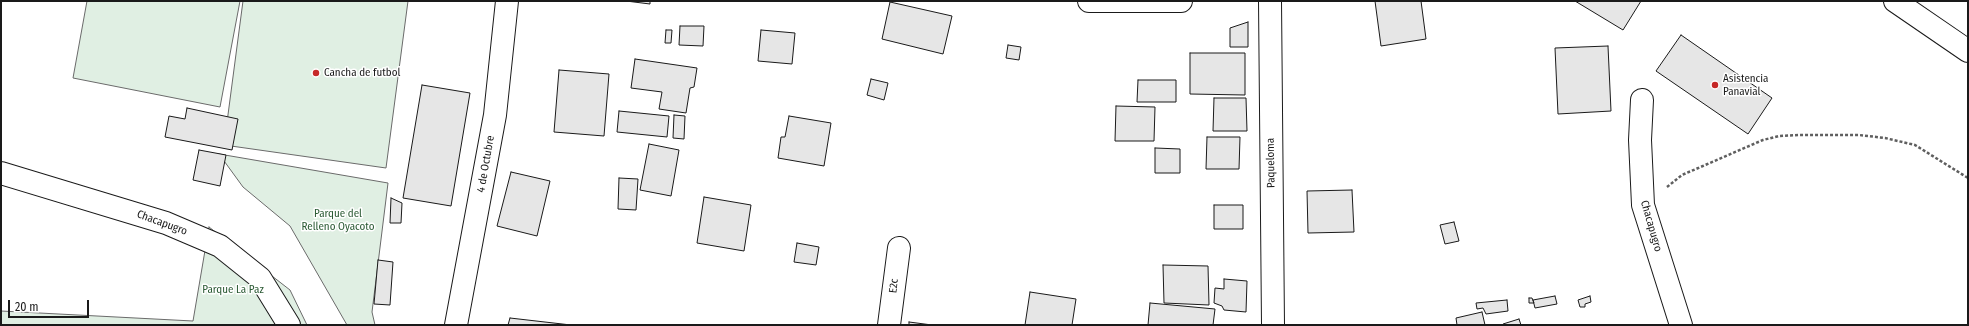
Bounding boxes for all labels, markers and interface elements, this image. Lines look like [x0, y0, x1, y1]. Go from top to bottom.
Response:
place label: Cancha de futbol [324, 66, 400, 80]
marker: Cancha de futbol [311, 68, 321, 78]
place label: Asistencia Panavial [1723, 72, 1768, 98]
marker: Asistencia Panavial [1710, 80, 1720, 90]
street label: 4 de Octubre [474, 134, 498, 194]
street label: Paqueloma [1264, 138, 1278, 188]
street label: Chacapugro [1637, 199, 1665, 253]
park label: Parque del Relleno Oyacoto [301, 207, 375, 233]
street label: Chacapugro [135, 208, 189, 238]
street label: E2c [887, 278, 901, 294]
park label: Parque La Paz [202, 283, 264, 297]
scale bar [10, 292, 91, 318]
text: 20 m [15, 300, 39, 314]

